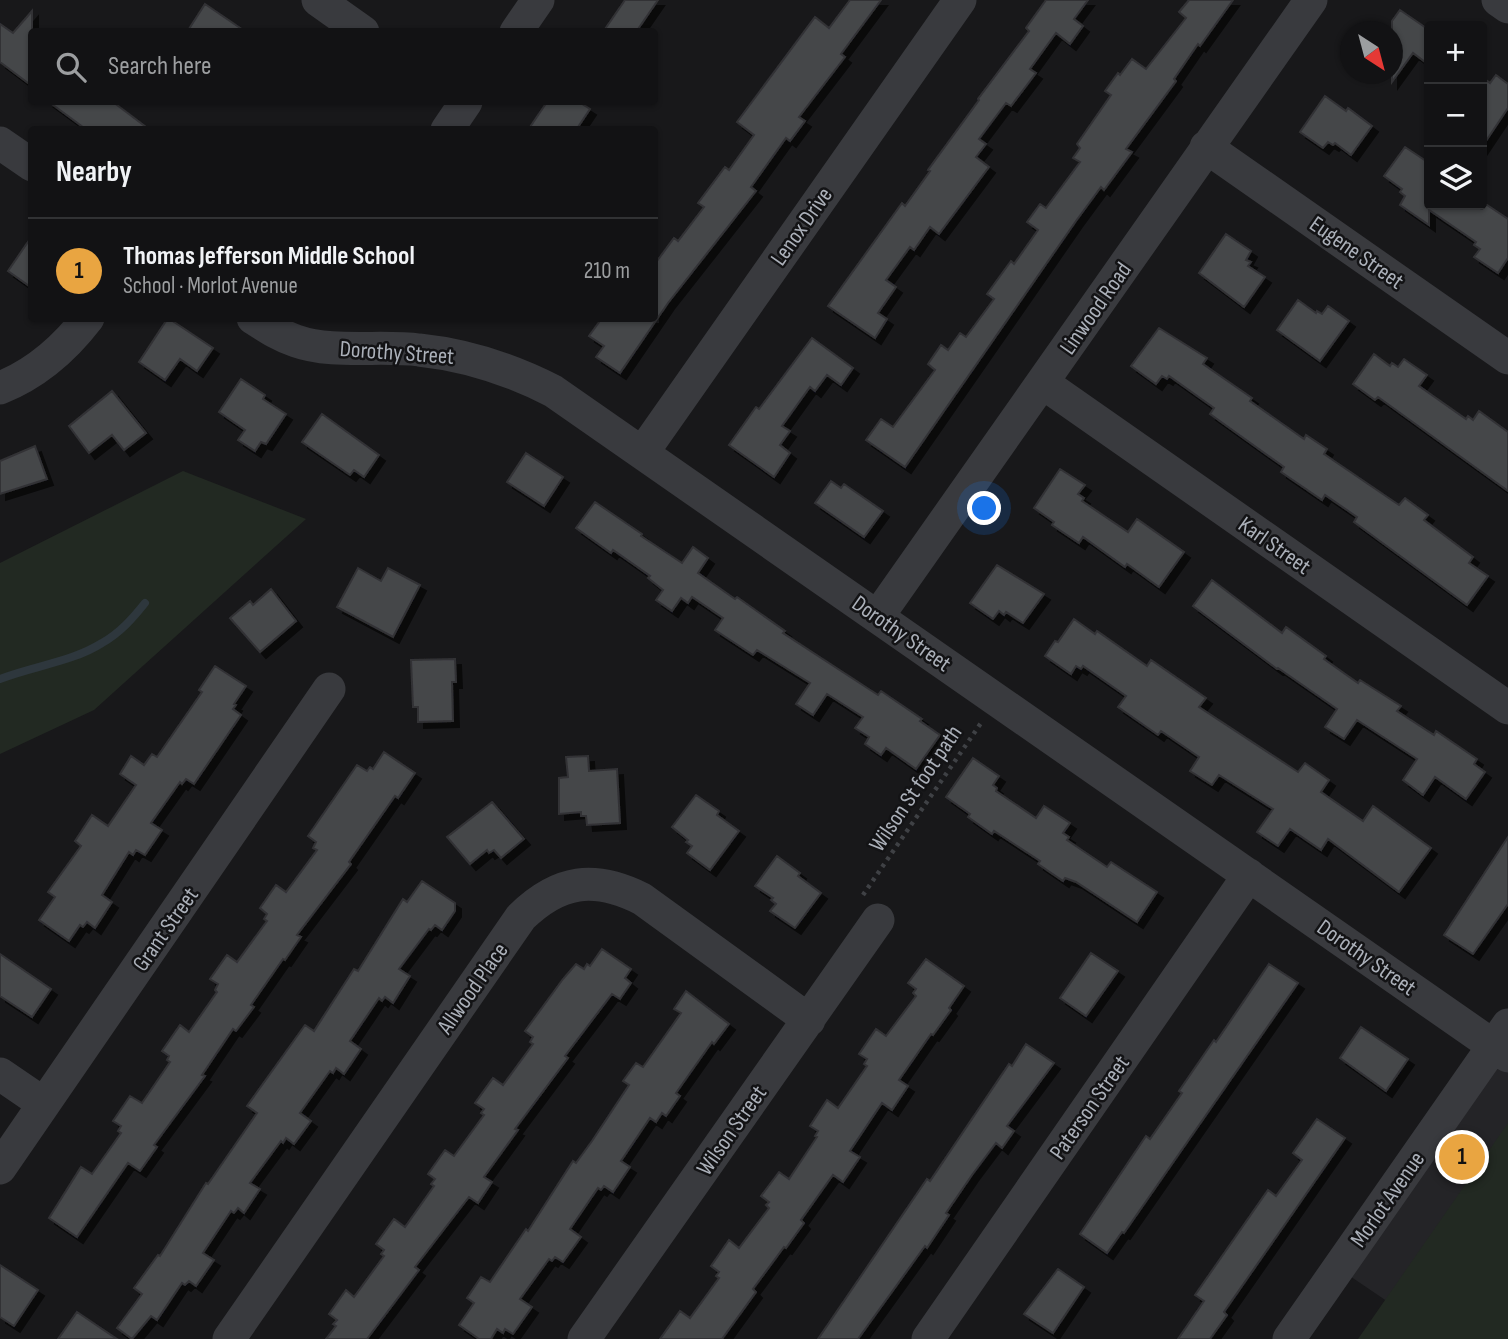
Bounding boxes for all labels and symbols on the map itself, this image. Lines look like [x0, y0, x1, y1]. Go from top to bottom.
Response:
north arrow [1340, 21, 1403, 84]
street label: Lenox Drive [765, 182, 839, 271]
street label: Eugene Street [1304, 210, 1409, 295]
street label: Linwood Road [1054, 257, 1138, 360]
street label: Dorothy Street [339, 335, 455, 371]
your location [967, 491, 1001, 525]
street label: Karl Street [1233, 511, 1316, 581]
street label: Dorothy Street [846, 590, 956, 678]
street label: Wilson St foot path [863, 720, 968, 857]
street label: Grant Street [127, 882, 205, 977]
street label: Dorothy Street [1311, 914, 1421, 1002]
street label: Allwood Place [431, 938, 514, 1040]
street label: Paterson Street [1044, 1050, 1136, 1165]
street label: Wilson Street [691, 1080, 773, 1181]
pin: 1 [1439, 1131, 1485, 1183]
street label: Morlot Avenue [1345, 1146, 1431, 1253]

